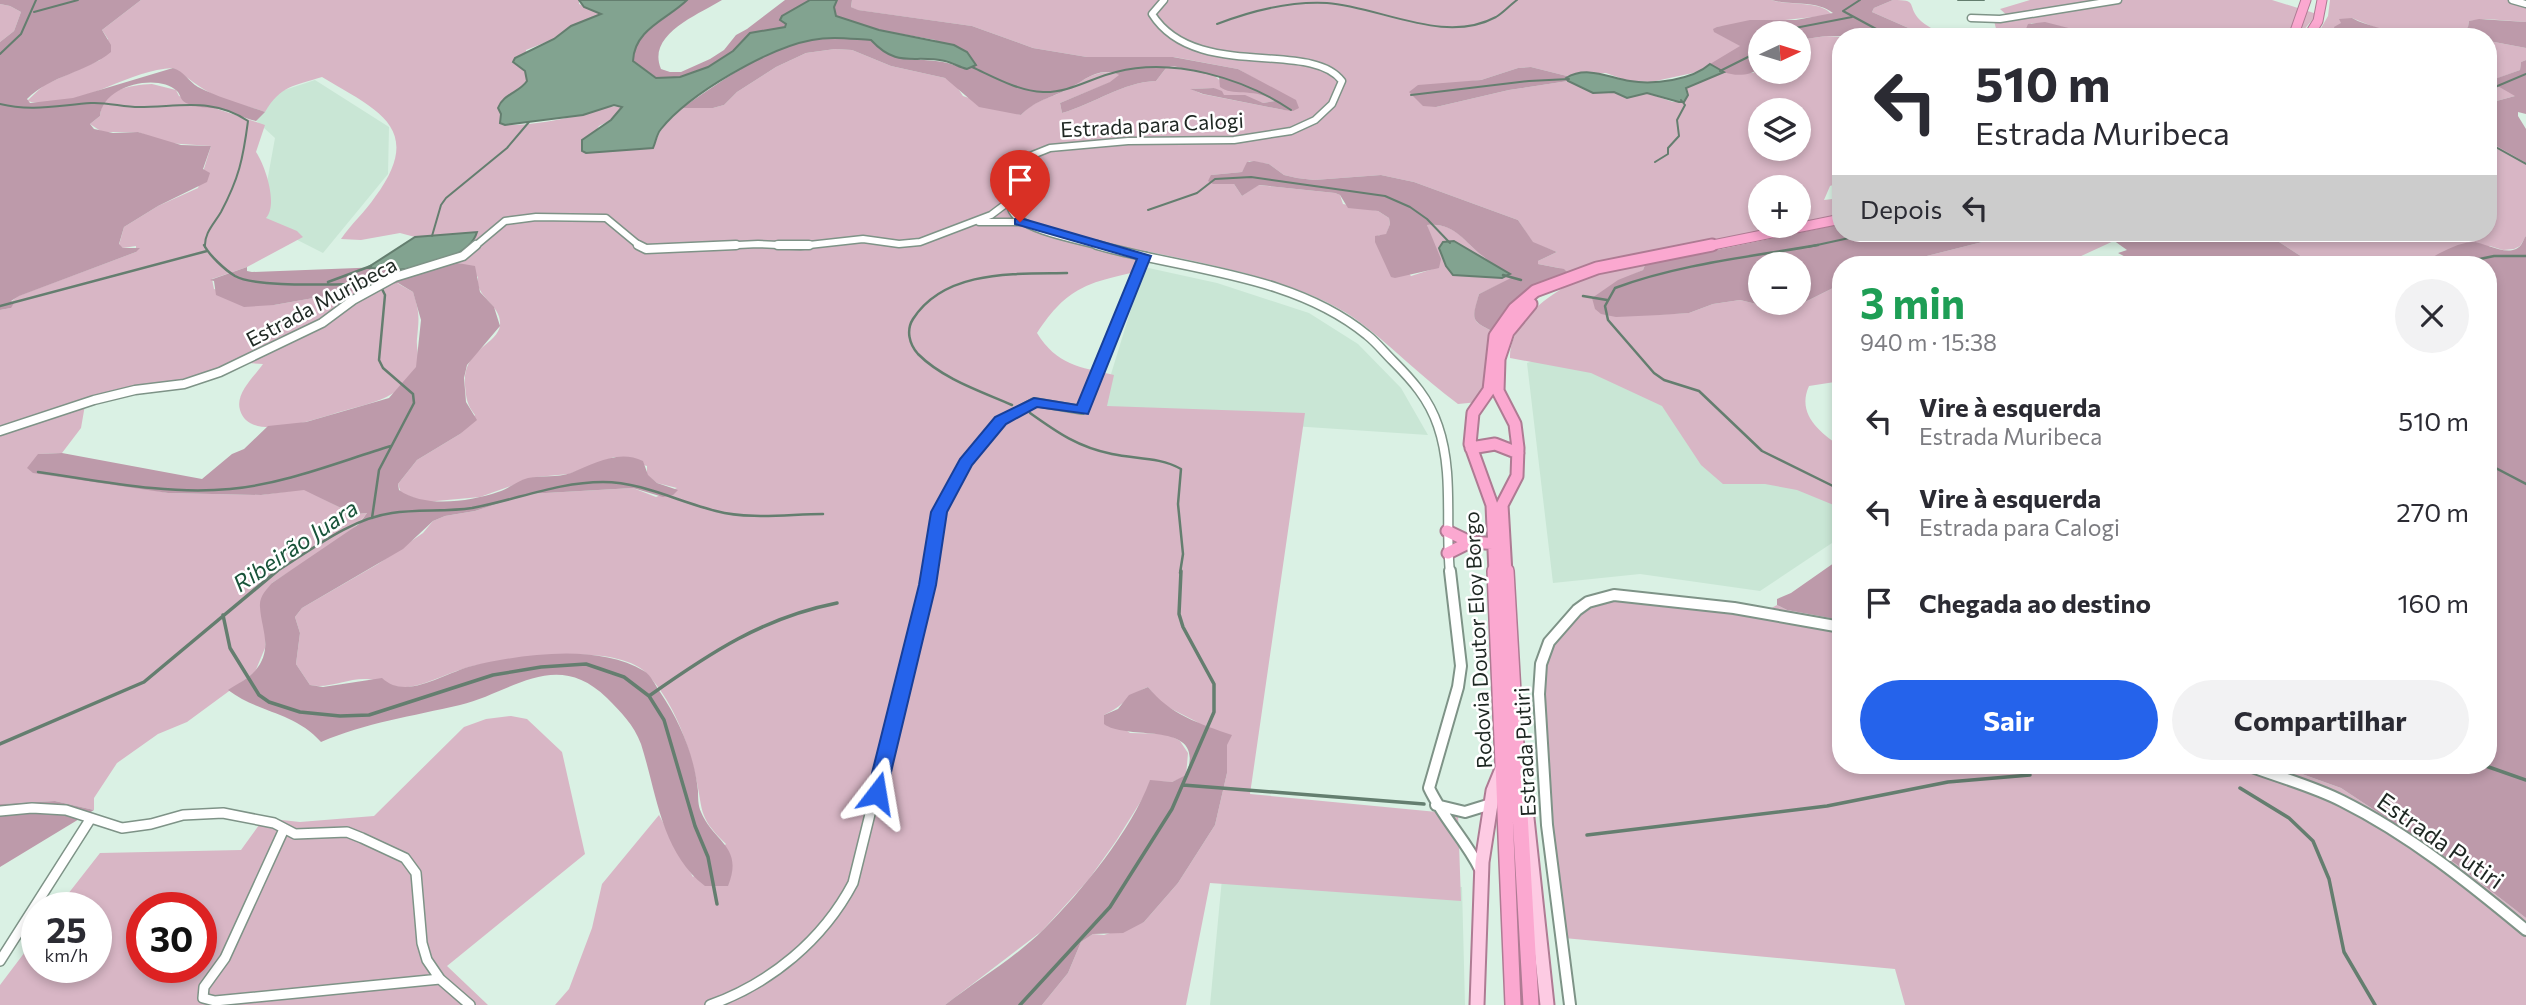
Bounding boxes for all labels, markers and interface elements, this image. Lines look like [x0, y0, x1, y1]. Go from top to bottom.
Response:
north arrow [1748, 21, 1811, 84]
map controls [1748, 21, 1811, 315]
text: 510 m [1975, 52, 2110, 112]
icon: left [1860, 56, 1951, 147]
button: layers [1748, 98, 1811, 161]
street label: Estrada para Calogi [1060, 107, 1244, 141]
text: Estrada Muribeca [1975, 112, 2230, 152]
pin [990, 150, 1050, 222]
icon: arrive [1001, 161, 1039, 199]
button: + [1748, 175, 1811, 238]
icon: left [1956, 189, 1994, 227]
text: Depois [1860, 193, 1942, 224]
street label: Estrada Muribeca [241, 251, 401, 351]
button: − [1748, 252, 1811, 315]
text: 3 min [1860, 276, 1965, 328]
button: close [2395, 279, 2469, 353]
text: 940 m · 15:38 [1860, 328, 1997, 356]
text: Vire à esquerda [1919, 391, 2101, 422]
icon: left [1860, 402, 1898, 440]
text: 510 m [2398, 405, 2469, 436]
text: Estrada Muribeca [1919, 422, 2102, 450]
text: Vire à esquerda [1919, 482, 2101, 513]
water label: Ribeirão Juara [227, 493, 363, 597]
icon: left [1860, 493, 1898, 531]
text: 270 m [2396, 496, 2469, 527]
street label: Rodovia Doutor Eloy Borgo [1458, 511, 1496, 769]
text: Estrada para Calogi [1919, 513, 2120, 541]
icon: arrive [1860, 584, 1898, 622]
text: Chegada ao destino [1919, 587, 2151, 618]
text: 160 m [2397, 587, 2469, 618]
button: Sair [1860, 680, 2158, 760]
button: Compartilhar [2172, 680, 2469, 760]
street label: Estrada Putiri [1508, 687, 1540, 817]
position arrow [840, 756, 914, 830]
street label: Estrada Putiri [2372, 786, 2510, 894]
speed limit sign: 30 [126, 892, 217, 983]
text: 25 [46, 907, 87, 950]
text: km/h [45, 944, 88, 966]

